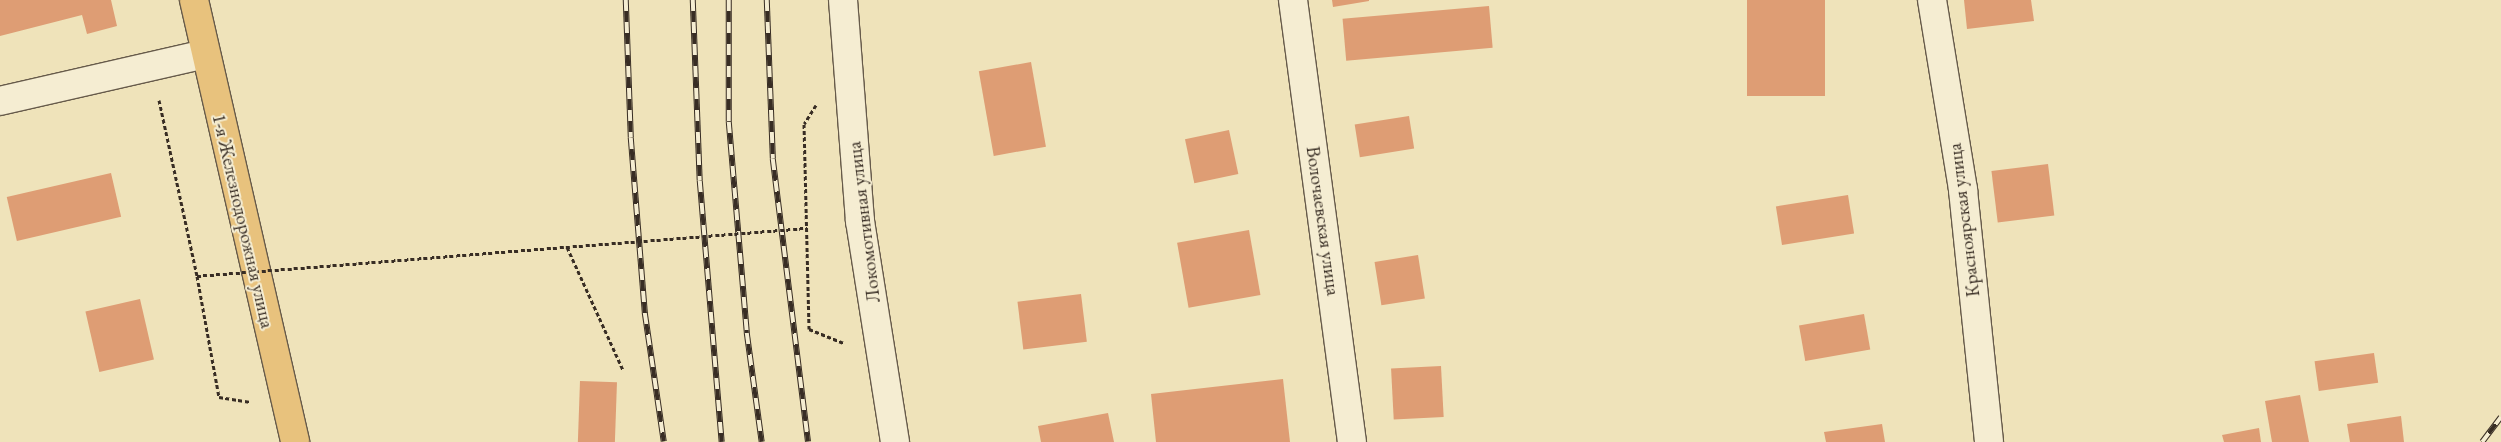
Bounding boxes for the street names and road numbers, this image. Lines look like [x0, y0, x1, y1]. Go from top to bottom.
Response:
street label: 1-я Железнодорожная улица [207, 112, 279, 330]
street label: Локомотивная улица [843, 140, 885, 304]
street label: Красноярская улица [1943, 142, 1985, 298]
street label: Волочаевская улица [1301, 145, 1345, 297]

